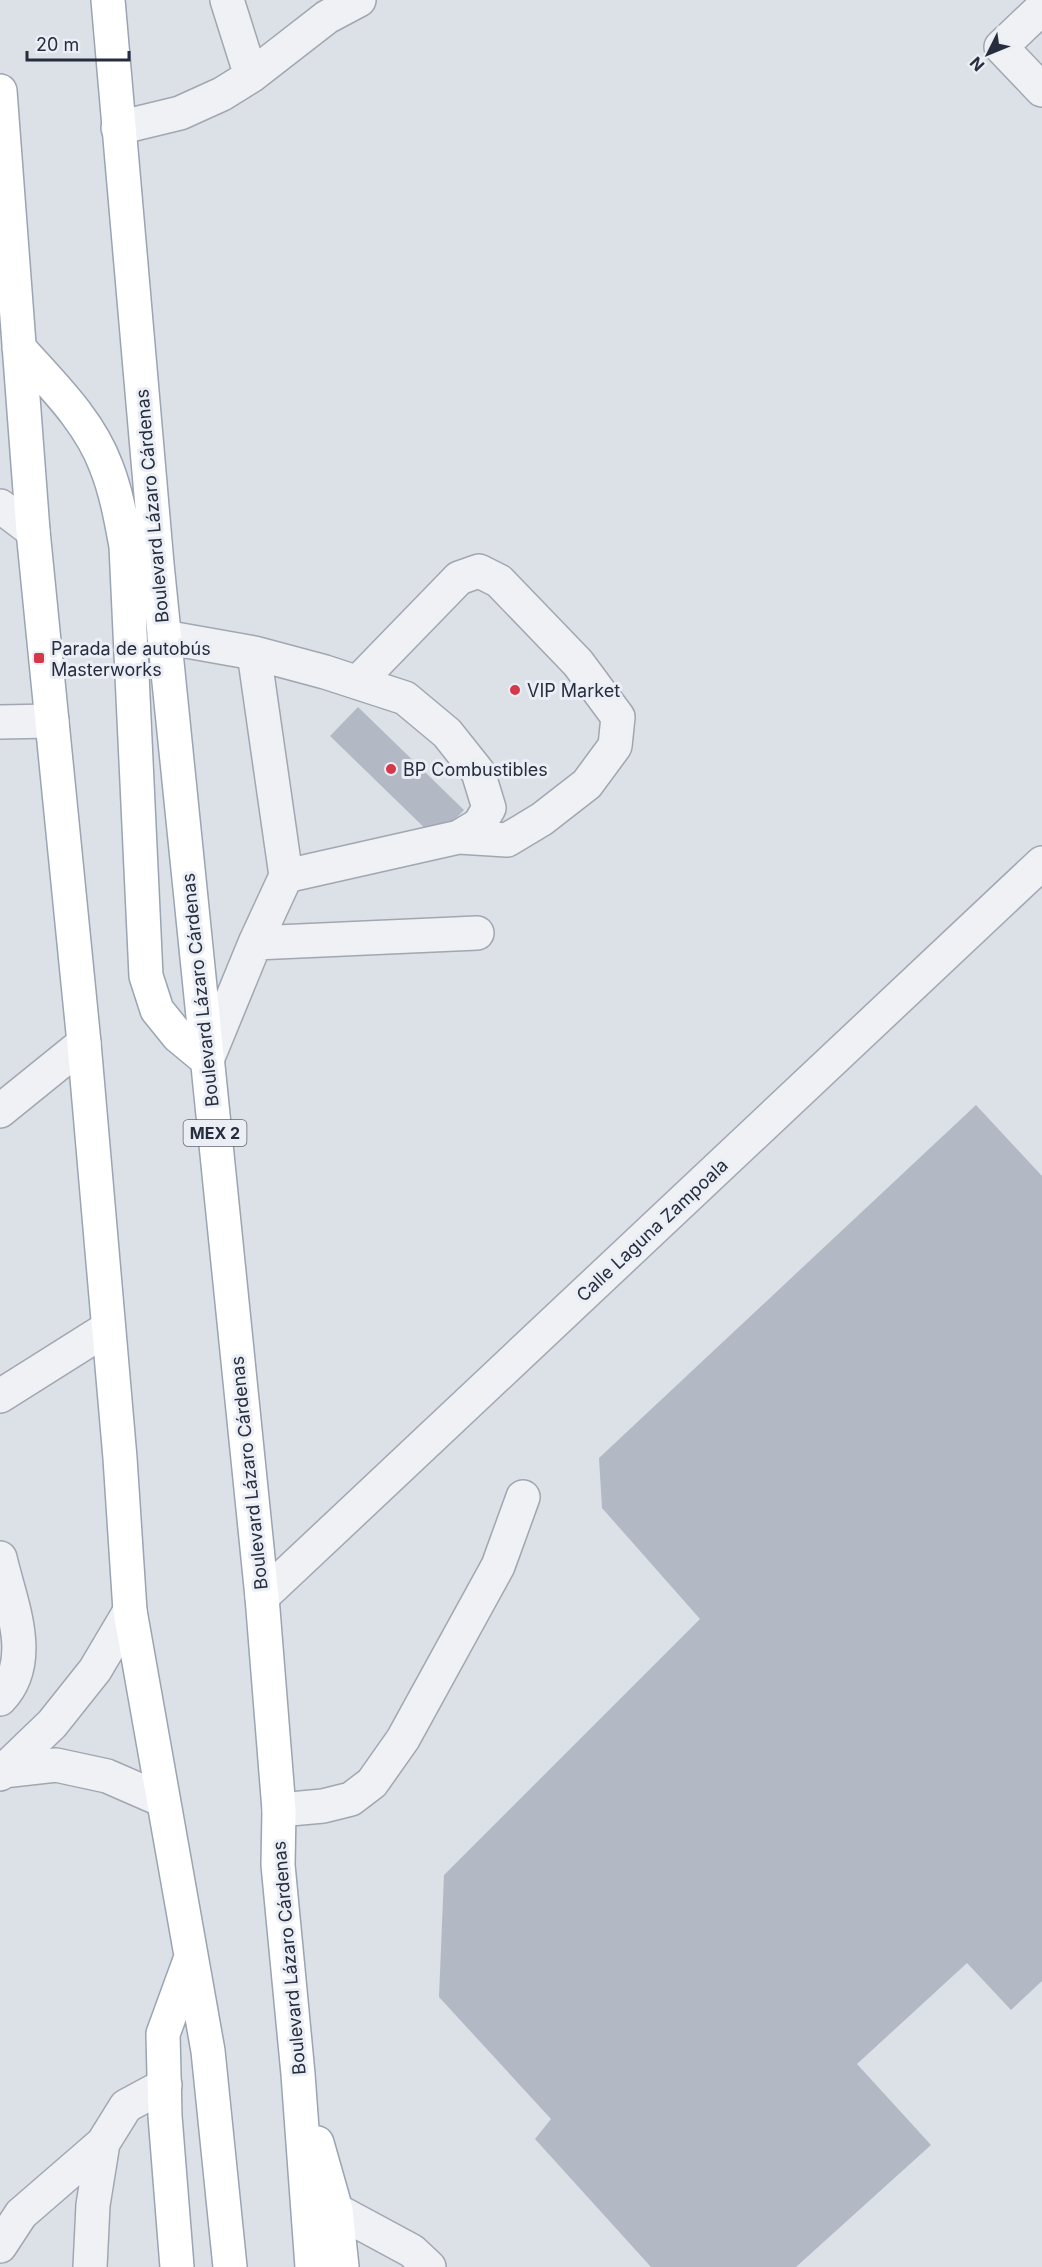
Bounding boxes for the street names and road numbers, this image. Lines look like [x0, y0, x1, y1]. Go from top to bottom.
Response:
street label: Boulevard Lázaro Cárdenas [131, 388, 173, 624]
street label: Boulevard Lázaro Cárdenas [177, 872, 223, 1108]
road number: MEX 2 [184, 1120, 246, 1146]
street label: Calle Laguna Zampoala [572, 1154, 732, 1306]
street label: Boulevard Lázaro Cárdenas [226, 1355, 272, 1591]
street label: Boulevard Lázaro Cárdenas [268, 1840, 310, 2076]

